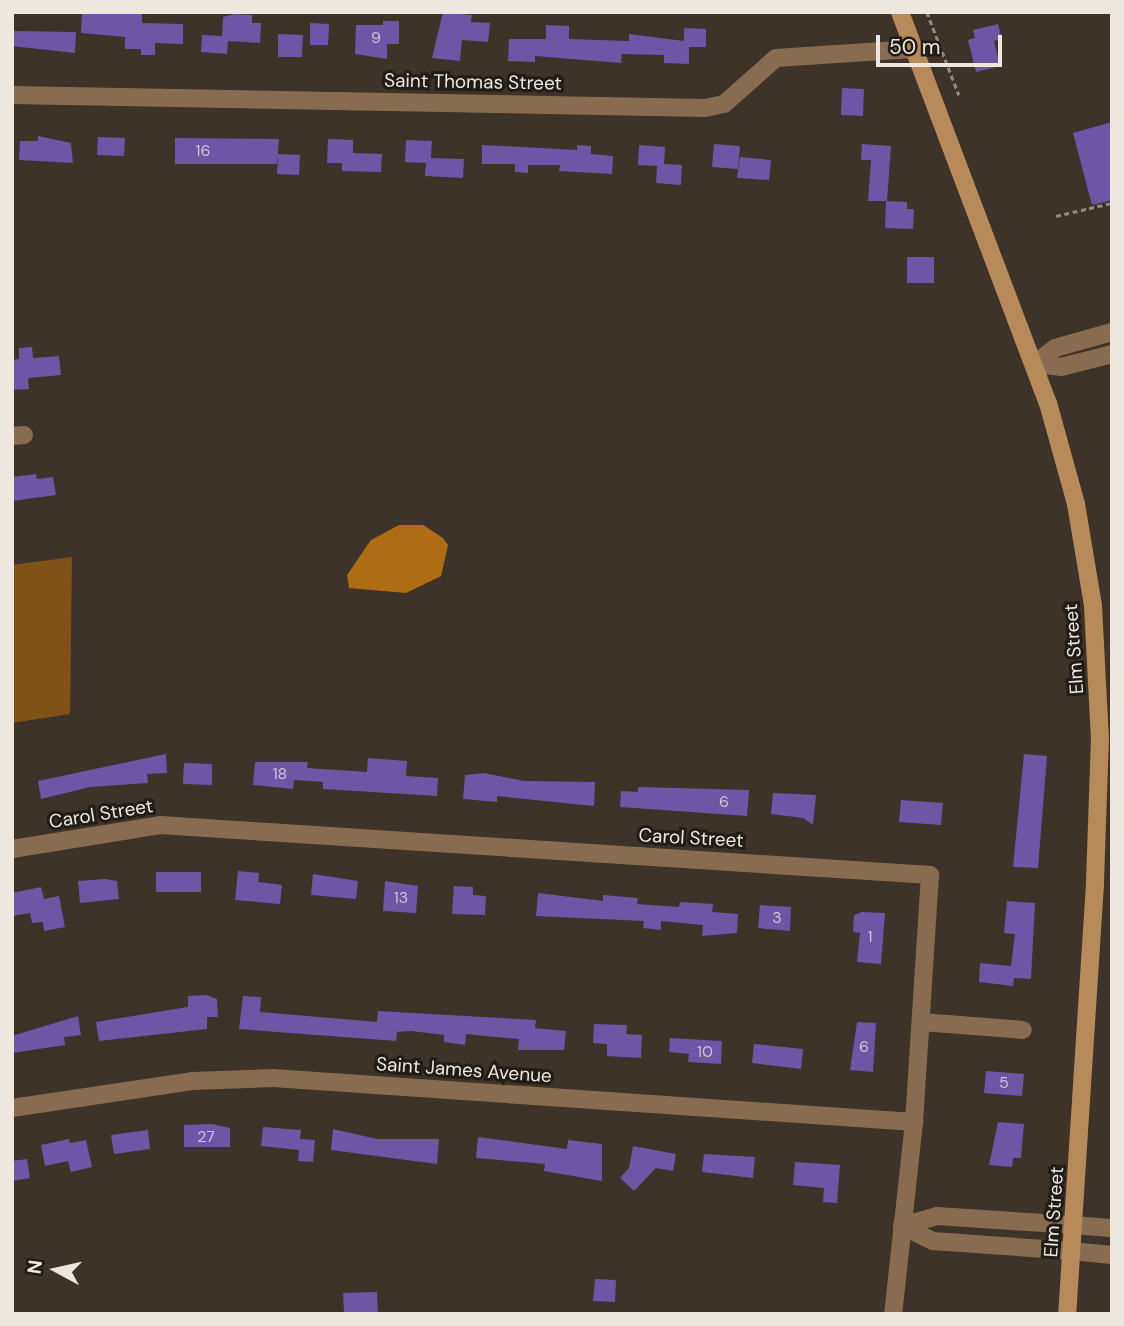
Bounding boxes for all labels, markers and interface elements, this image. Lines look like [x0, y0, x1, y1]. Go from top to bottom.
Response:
scale bar [879, 21, 1005, 65]
house number: 9 [371, 28, 381, 48]
text: 50 m [889, 33, 940, 61]
street label: Saint Thomas Street [384, 69, 562, 95]
house number: 16 [195, 141, 211, 161]
street label: Elm Street [1059, 603, 1089, 695]
house number: 18 [273, 764, 287, 784]
house number: 6 [719, 792, 729, 812]
street label: Carol Street [47, 795, 155, 833]
street label: Carol Street [638, 824, 744, 852]
house number: 13 [394, 888, 408, 908]
house number: 3 [772, 908, 782, 928]
house number: 1 [868, 927, 872, 947]
house number: 6 [859, 1037, 869, 1057]
house number: 10 [697, 1042, 713, 1062]
street label: Saint James Avenue [375, 1052, 553, 1088]
house number: 5 [999, 1073, 1009, 1093]
house number: 27 [197, 1127, 215, 1147]
street label: Elm Street [1039, 1166, 1069, 1258]
north arrow [21, 1235, 91, 1305]
text: N [21, 1258, 48, 1276]

